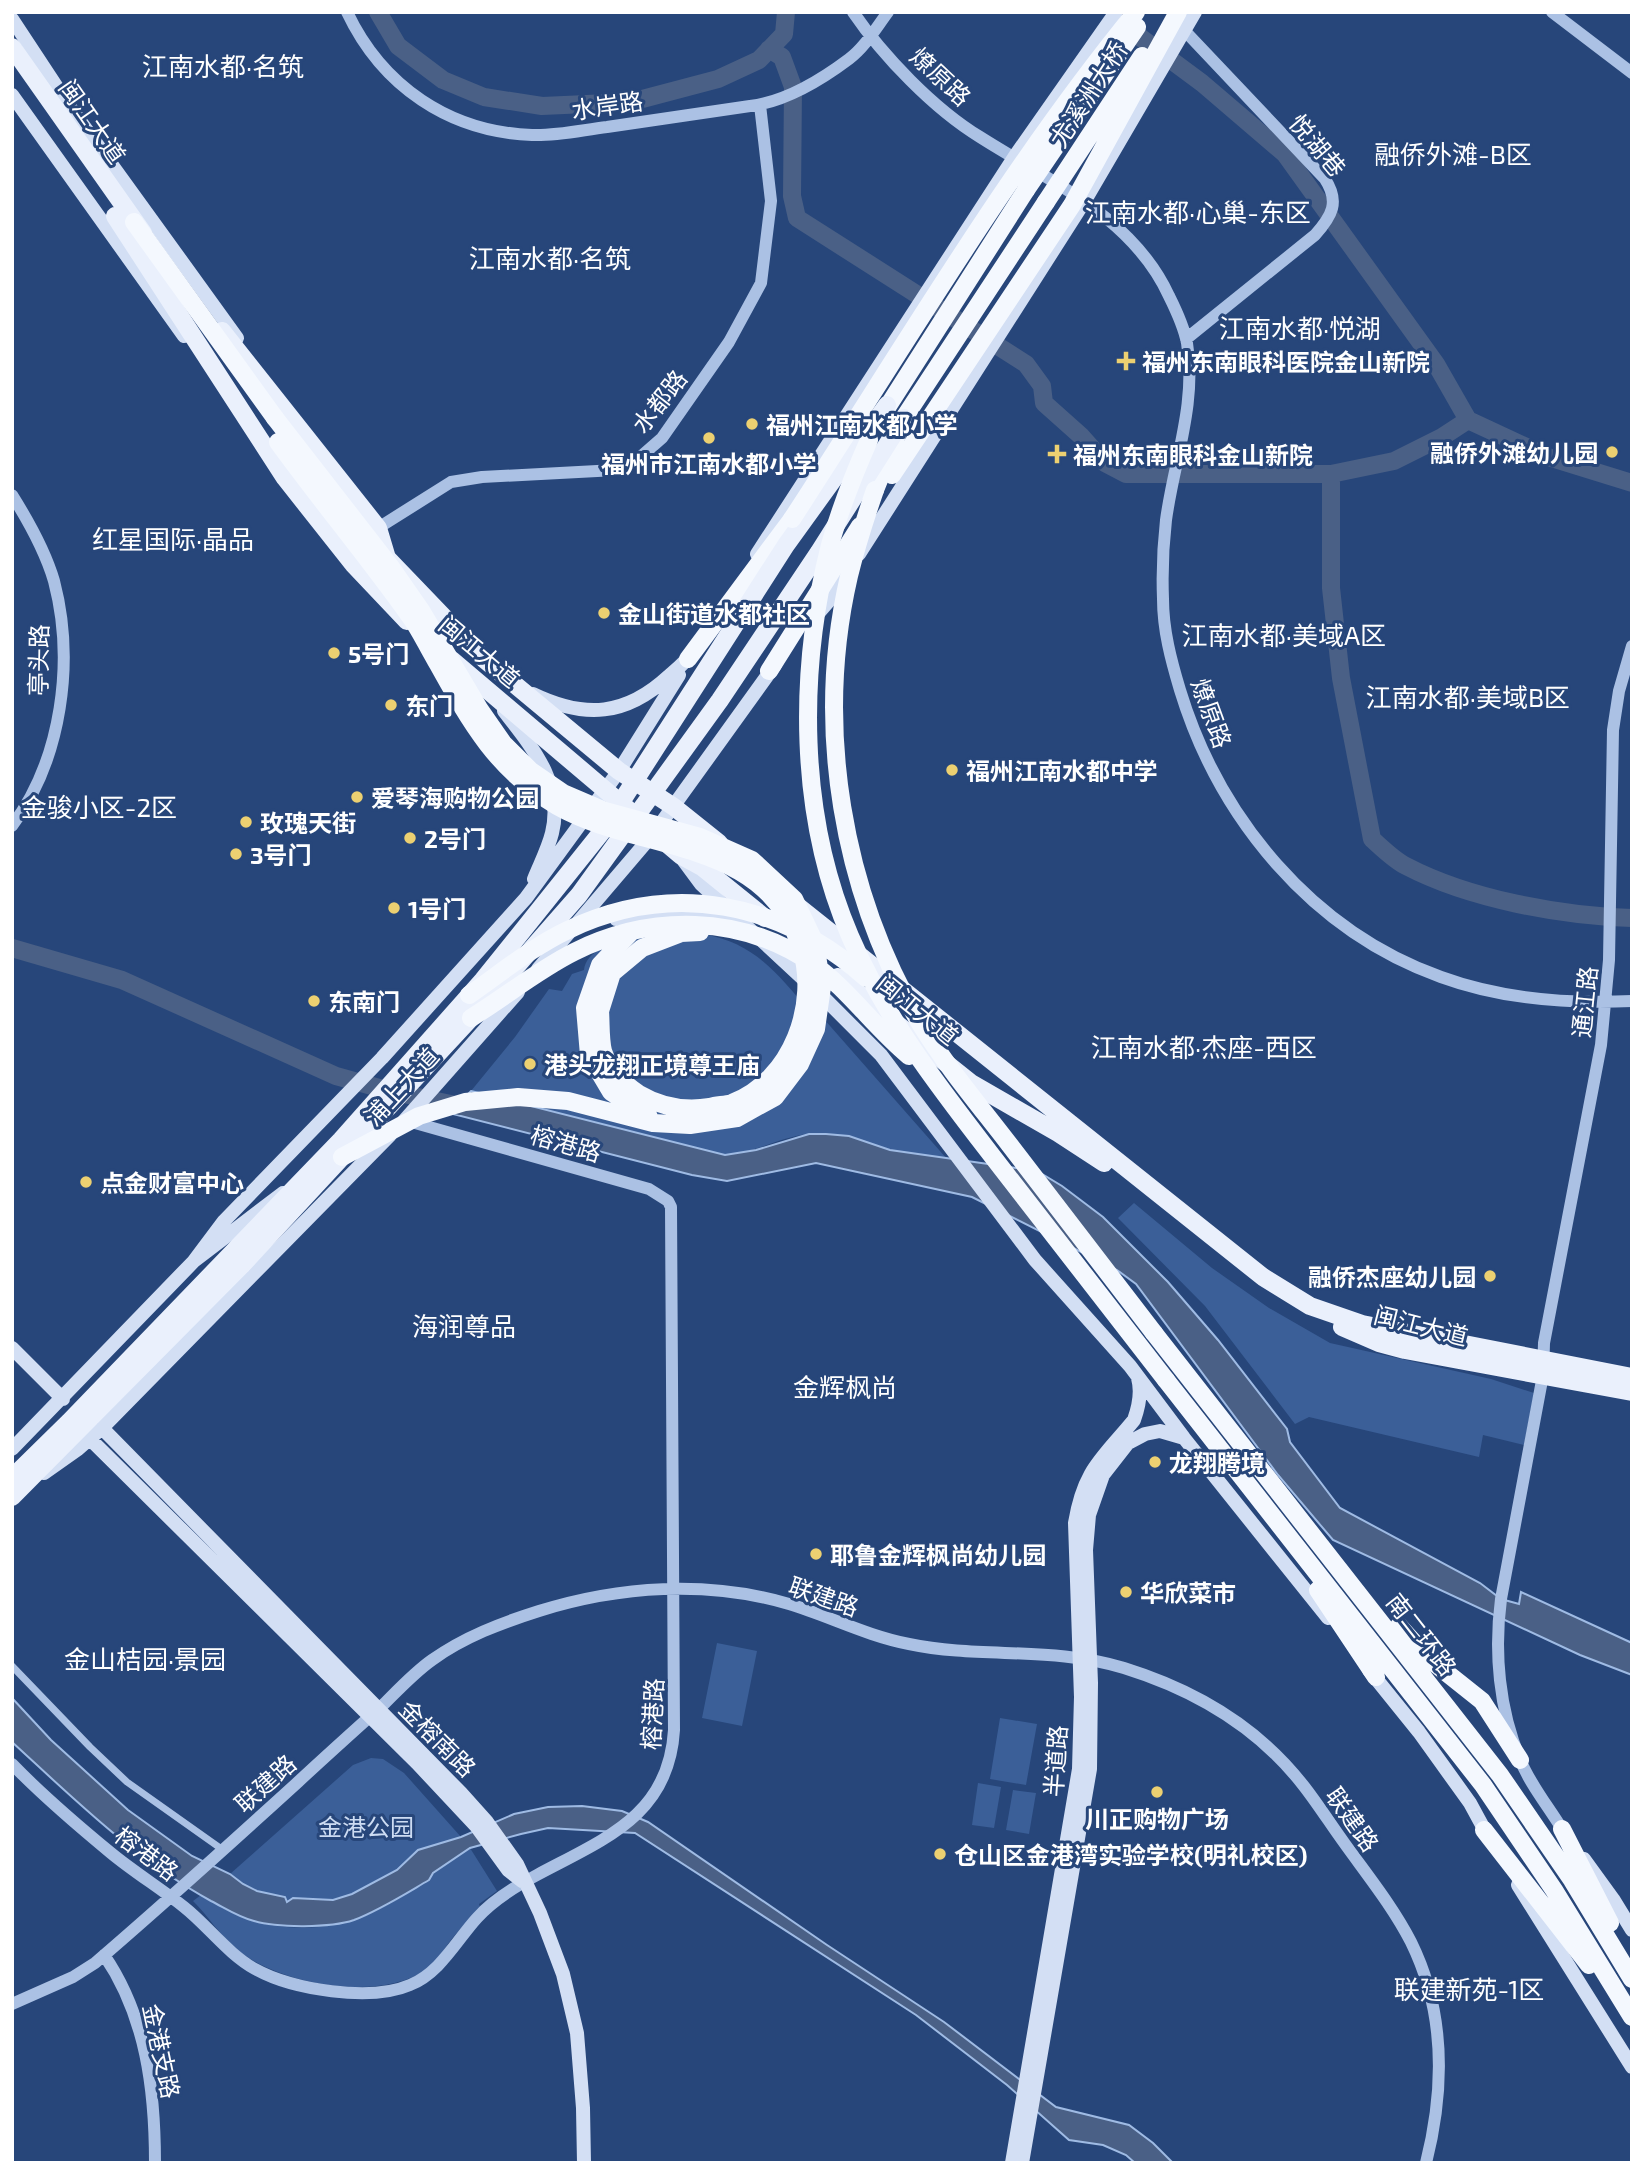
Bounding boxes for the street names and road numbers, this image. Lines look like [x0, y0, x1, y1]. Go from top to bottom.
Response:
street label: 尤溪洲大桥 [1043, 36, 1133, 152]
street label: 燎原路 [905, 41, 977, 111]
street label: 闽江大道 [54, 73, 132, 169]
street label: 水岸路 [569, 86, 645, 124]
street label: 悦湖巷 [1284, 108, 1352, 182]
street label: 水都路 [625, 364, 693, 438]
street label: 闽江大道 [434, 609, 526, 693]
street label: 亭头路 [23, 624, 53, 696]
street label: 燎原路 [1186, 674, 1238, 752]
street label: 通江路 [1566, 965, 1602, 1039]
street label: 闽江大道 [872, 968, 964, 1050]
street label: 浦上大道 [358, 1041, 444, 1131]
street label: 榕港路 [527, 1119, 605, 1167]
street label: 闽江大道 [1371, 1299, 1471, 1351]
street label: 联建路 [785, 1571, 863, 1621]
street label: 南二环路 [1381, 1587, 1463, 1681]
street label: 榕港路 [636, 1677, 668, 1751]
street label: 金榕南路 [394, 1694, 482, 1782]
street label: 半道路 [1038, 1724, 1072, 1798]
street label: 联建路 [229, 1748, 301, 1818]
street label: 联建路 [1320, 1781, 1386, 1857]
street label: 榕港路 [110, 1820, 184, 1886]
street label: 金港支路 [138, 2001, 186, 2101]

